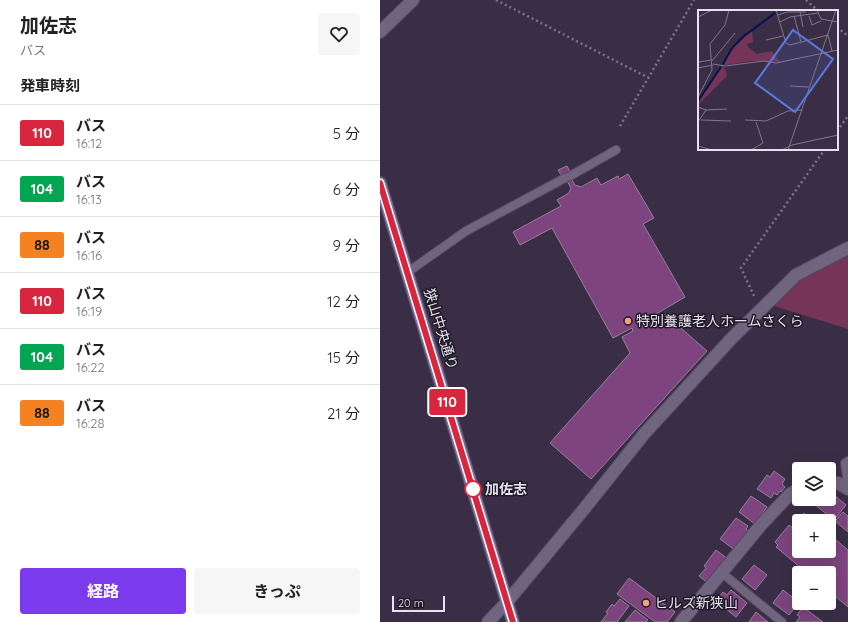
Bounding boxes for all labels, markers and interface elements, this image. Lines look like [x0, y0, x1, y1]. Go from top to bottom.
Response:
inset map [698, 10, 838, 150]
text: 加佐志 [20, 13, 77, 37]
button: heart [318, 13, 360, 55]
text: バス [20, 42, 46, 58]
text: 発車時刻 [20, 76, 80, 95]
text: バス [76, 116, 106, 135]
text: 110 [32, 124, 52, 142]
text: 5 分 [333, 124, 360, 143]
text: 16:12 [76, 135, 102, 151]
text: バス [76, 172, 106, 191]
text: 104 [31, 180, 53, 198]
text: 6 分 [333, 180, 360, 199]
text: 16:13 [76, 191, 102, 207]
text: バス [76, 228, 106, 247]
text: 88 [34, 236, 50, 254]
text: 9 分 [333, 236, 360, 255]
text: 16:16 [76, 247, 102, 263]
text: バス [76, 284, 106, 303]
street label: 狭山中央通り [420, 286, 462, 372]
text: 110 [32, 292, 52, 310]
text: 12 分 [327, 292, 360, 311]
text: 16:19 [76, 303, 102, 319]
place label: 特別養護老人ホームさくら [636, 312, 804, 330]
marker: 特別養護老人ホームさくら [623, 316, 633, 326]
text: バス [76, 340, 106, 359]
text: 104 [31, 348, 53, 366]
text: 15 分 [327, 348, 360, 367]
text: 16:22 [76, 359, 105, 375]
line badge: 110 [424, 389, 470, 415]
text: 110 [437, 393, 457, 411]
text: バス [76, 396, 106, 415]
text: 88 [34, 404, 50, 422]
text: 21 分 [327, 404, 360, 423]
text: 16:28 [76, 415, 104, 431]
map controls [792, 462, 836, 610]
button: layers [792, 462, 836, 506]
marker: 加佐志 [464, 480, 482, 498]
place label: 加佐志 [485, 480, 527, 498]
button: + [792, 514, 836, 558]
button: − [792, 566, 836, 610]
button: 経路 [20, 568, 186, 614]
button: きっぷ [194, 568, 360, 614]
scale bar [392, 594, 445, 613]
place label: ヒルズ新狭山 [654, 594, 738, 612]
text: 20 m [398, 596, 424, 610]
marker: ヒルズ新狭山 [641, 598, 651, 608]

